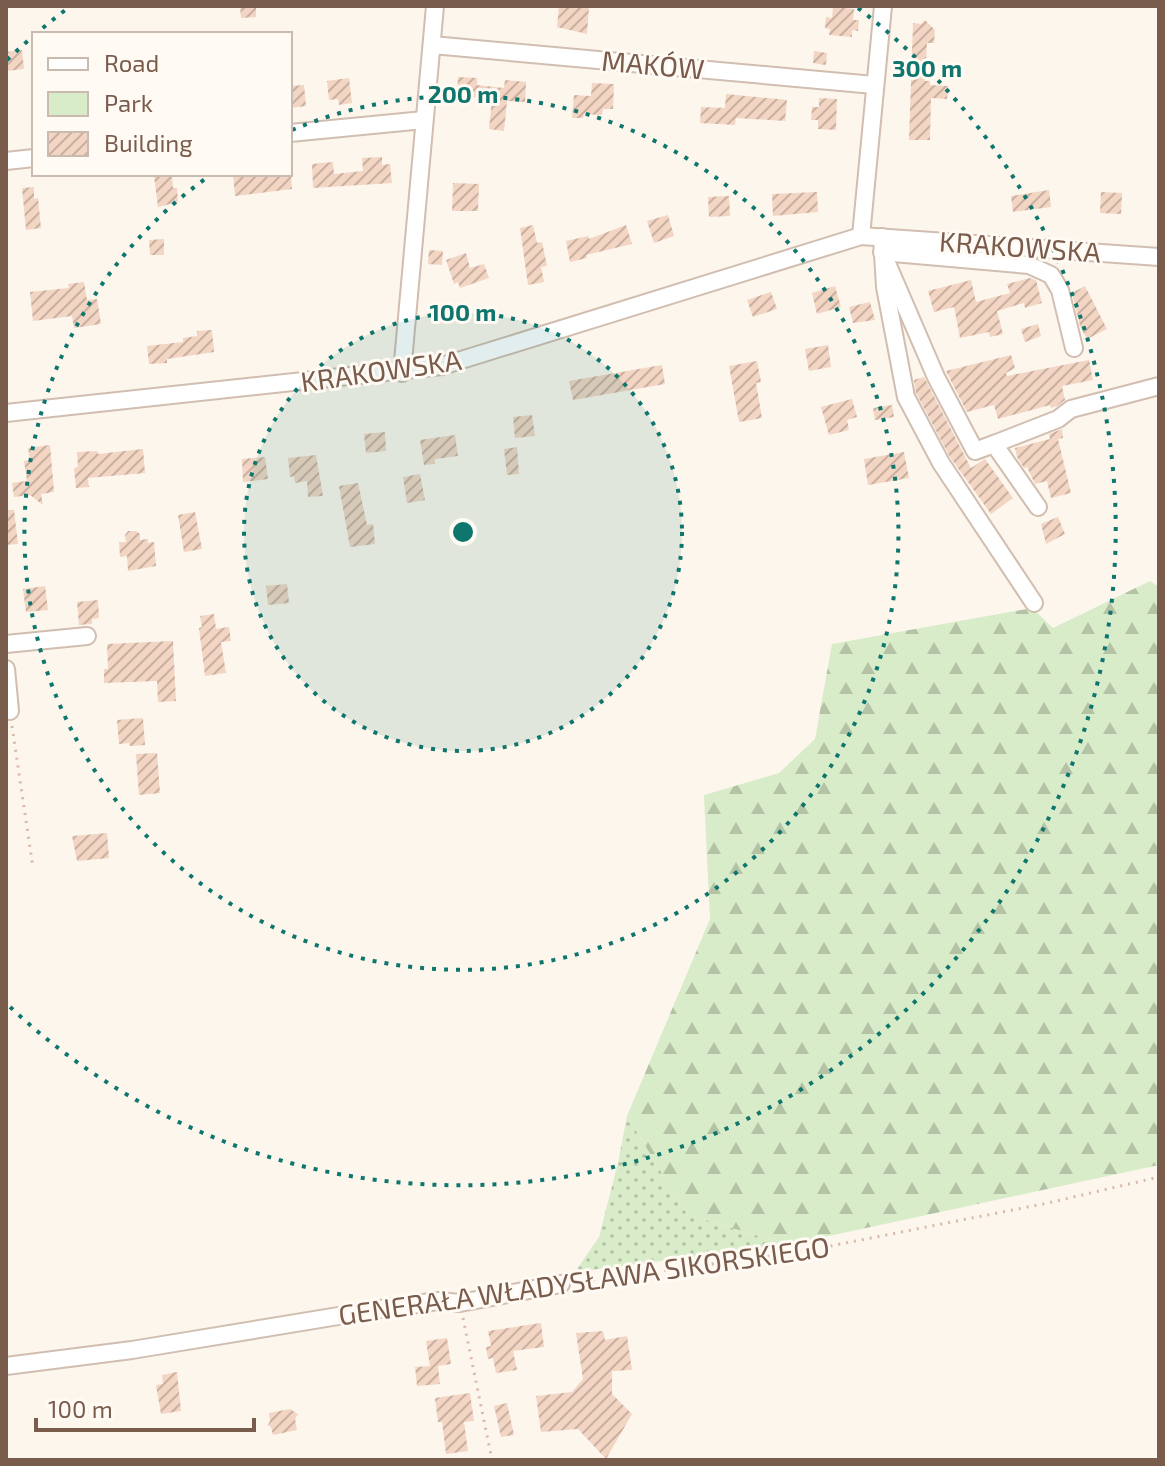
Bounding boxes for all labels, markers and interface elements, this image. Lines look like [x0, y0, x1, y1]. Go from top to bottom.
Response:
legend [32, 32, 292, 176]
street label: MAKÓW [600, 43, 706, 85]
text: Road [104, 48, 159, 77]
text: 300 m [892, 53, 962, 82]
text: 200 m [428, 79, 498, 108]
text: Park [104, 88, 153, 117]
text: Building [104, 128, 193, 157]
street label: KRAKOWSKA [938, 223, 1103, 269]
text: 100 m [430, 297, 496, 326]
street label: KRAKOWSKA [298, 342, 464, 398]
centre of rings [449, 518, 477, 546]
street label: GENERAŁA WŁADYSŁAWA SIKORSKIEGO [336, 1229, 832, 1331]
scale bar [36, 1382, 254, 1432]
text: 100 m [48, 1394, 113, 1423]

